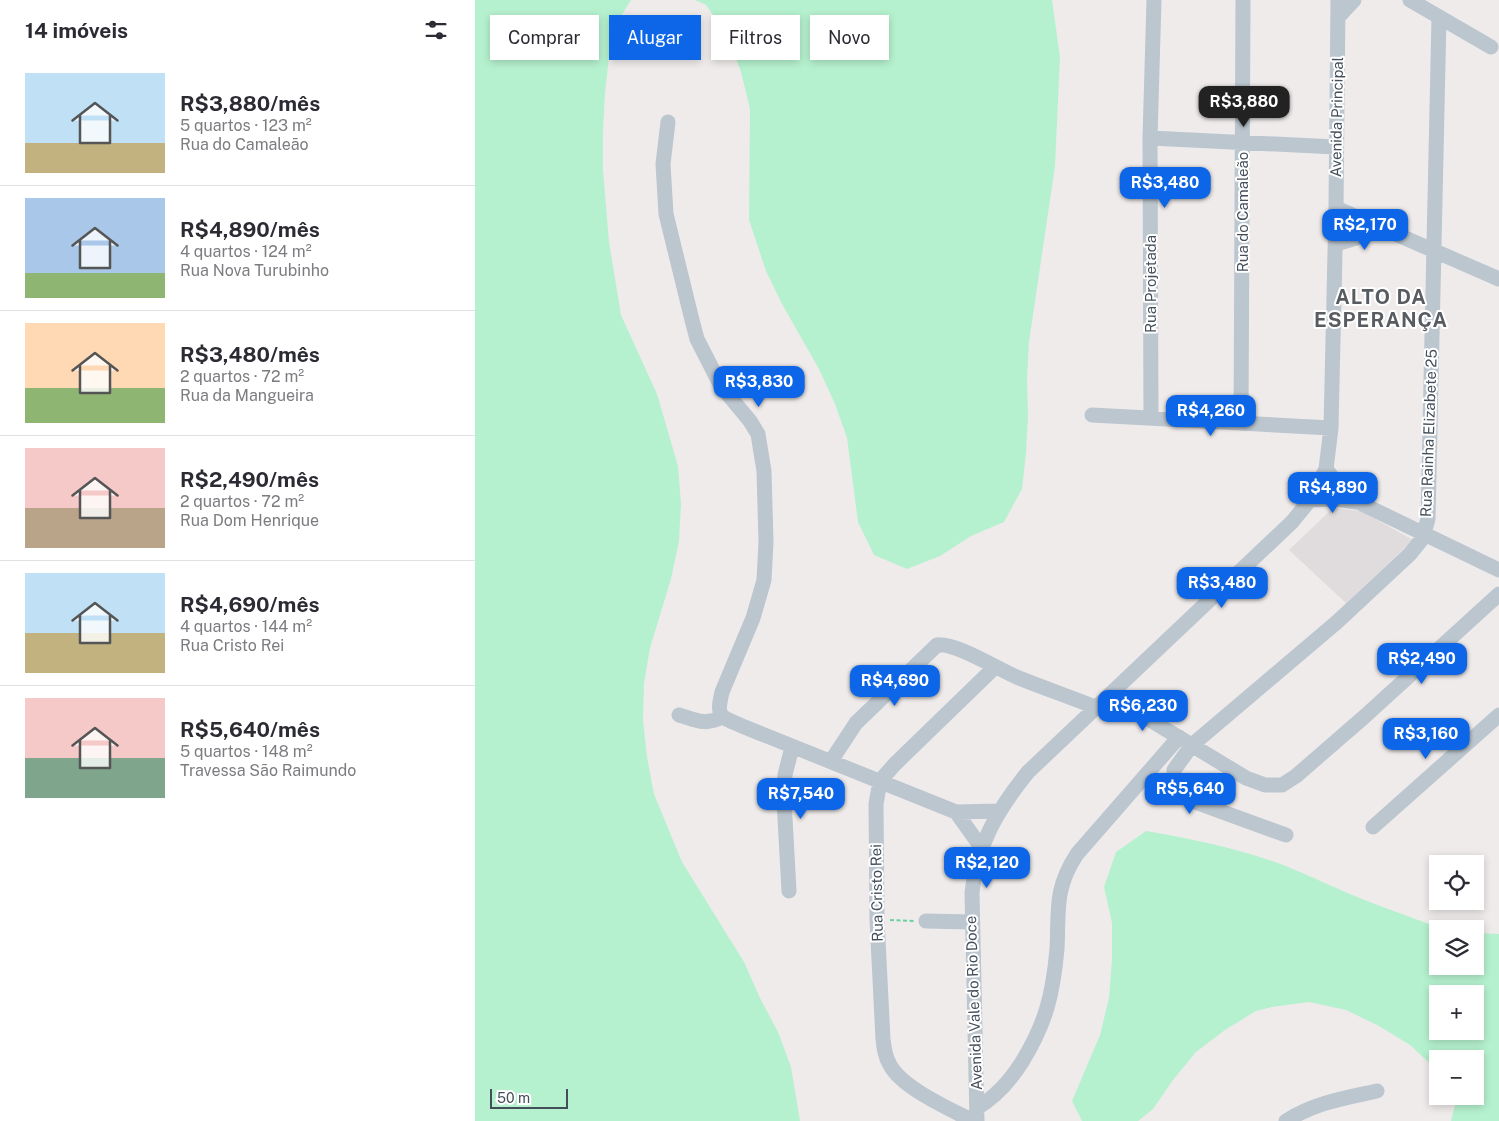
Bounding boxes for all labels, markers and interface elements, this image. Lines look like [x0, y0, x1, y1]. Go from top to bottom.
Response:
chip: Comprar [490, 15, 599, 60]
chip: Alugar [609, 15, 701, 60]
chip: Filtros [711, 15, 800, 60]
chip: Novo [810, 15, 889, 60]
icon: filters [422, 16, 450, 44]
text: 14 imóveis [25, 18, 128, 43]
street label: Avenida Principal [1327, 57, 1346, 177]
pin: R$3,880 [1198, 86, 1290, 128]
text: R$3,880/mês [180, 91, 320, 116]
text: R$3,880 [1210, 92, 1278, 111]
icon: home [65, 93, 125, 153]
text: 5 quartos · 123 m² [180, 116, 312, 135]
text: Rua do Camaleão [180, 135, 309, 154]
street label: Rua do Camaleão [1234, 152, 1251, 272]
pin: R$3,480 [1119, 166, 1211, 209]
text: R$3,480 [1131, 173, 1199, 192]
pin: R$2,170 [1319, 208, 1411, 251]
text: R$2,170 [1333, 215, 1397, 234]
text: R$4,890/mês [180, 217, 320, 242]
icon: home [65, 218, 125, 278]
street label: Rua Projetada [1142, 235, 1159, 333]
text: 4 quartos · 124 m² [180, 242, 312, 261]
text: Rua Nova Turubinho [180, 261, 329, 280]
district label: ALTO DA ESPERANÇA [1314, 285, 1448, 332]
text: R$3,480/mês [180, 342, 320, 367]
icon: home [65, 343, 125, 403]
street label: Rua Rainha Elizabete 25 [1417, 349, 1440, 517]
pin: R$3,830 [713, 366, 805, 408]
text: 2 quartos · 72 m² [180, 367, 304, 386]
text: R$3,830 [725, 372, 793, 391]
text: Rua da Mangueira [180, 386, 314, 405]
pin: R$4,260 [1165, 394, 1257, 437]
text: R$4,260 [1177, 401, 1245, 420]
text: R$2,490/mês [180, 467, 319, 492]
icon: home [65, 468, 125, 528]
pin: R$4,890 [1287, 472, 1379, 514]
text: R$4,890 [1299, 478, 1367, 497]
text: 2 quartos · 72 m² [180, 492, 304, 511]
text: Rua Dom Henrique [180, 511, 319, 530]
pin: R$3,480 [1176, 566, 1268, 609]
text: R$3,480 [1188, 573, 1256, 592]
text: R$4,690/mês [180, 592, 320, 617]
icon: home [65, 593, 125, 653]
text: 4 quartos · 144 m² [180, 617, 312, 636]
text: Rua Cristo Rei [180, 636, 284, 655]
pin: R$2,490 [1376, 642, 1468, 685]
text: R$2,490 [1388, 649, 1456, 668]
pin: R$4,690 [849, 664, 941, 707]
text: R$4,690 [861, 671, 929, 690]
pin: R$6,230 [1097, 690, 1189, 732]
text: R$6,230 [1109, 696, 1177, 715]
text: R$5,640/mês [180, 717, 320, 742]
icon: home [65, 718, 125, 778]
pin: R$3,160 [1380, 718, 1472, 760]
text: R$3,160 [1394, 724, 1458, 743]
text: 5 quartos · 148 m² [180, 742, 313, 761]
text: Travessa São Raimundo [180, 761, 356, 780]
pin: R$5,640 [1144, 772, 1236, 815]
pin: R$7,540 [755, 778, 847, 820]
text: R$5,640 [1156, 779, 1224, 798]
text: R$7,540 [768, 784, 834, 803]
street label: Rua Cristo Rei [867, 844, 886, 942]
pin: R$2,120 [941, 846, 1033, 889]
text: R$2,120 [955, 853, 1019, 872]
map controls [1429, 855, 1484, 1105]
button: locate [1429, 855, 1484, 910]
street label: Avenida Vale do Rio Doce [962, 915, 985, 1091]
button: layers [1429, 920, 1484, 975]
button: + [1429, 985, 1484, 1040]
button: − [1429, 1050, 1484, 1105]
scale bar [490, 1086, 567, 1109]
text: 50 m [497, 1090, 530, 1106]

